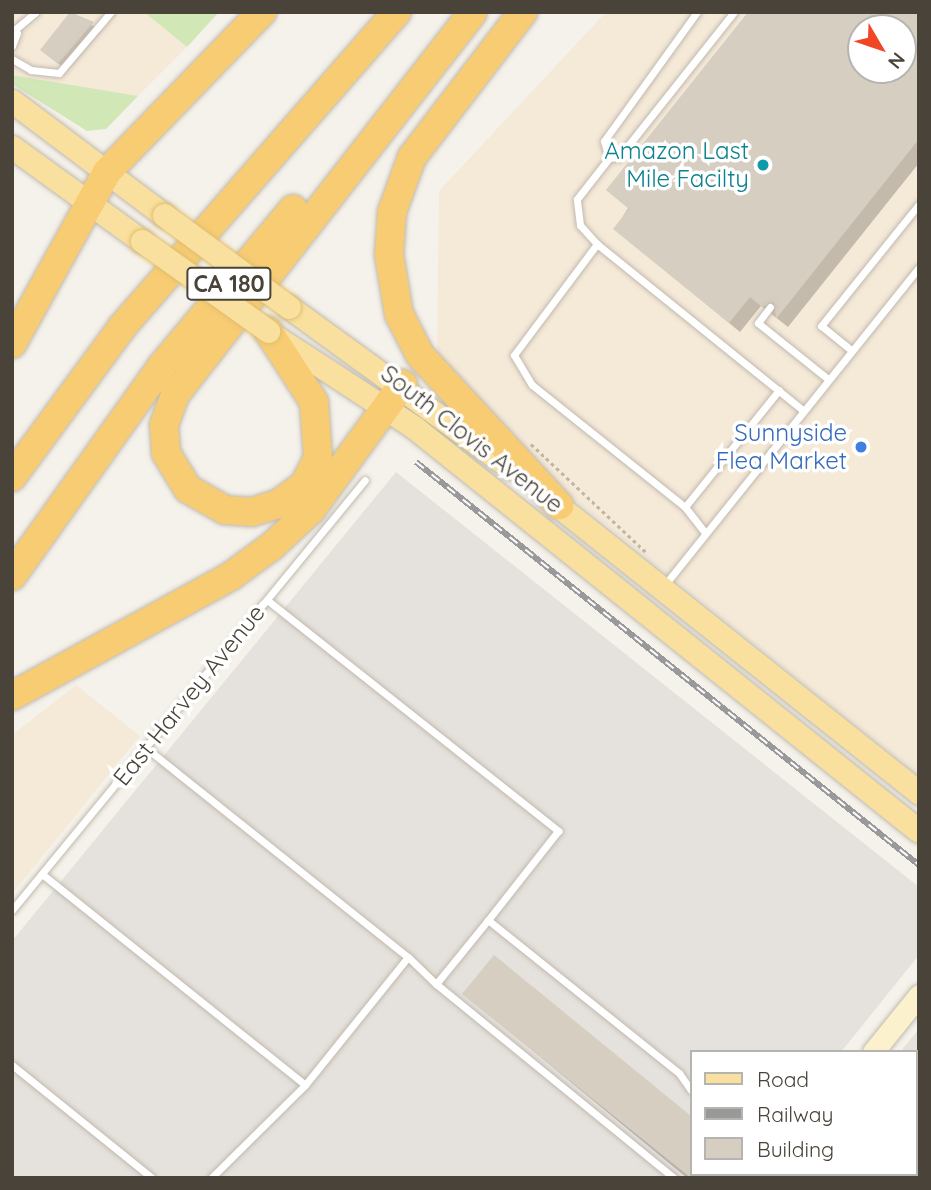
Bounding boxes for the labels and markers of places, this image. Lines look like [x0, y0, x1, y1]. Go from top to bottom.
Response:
place label: Amazon Last Mile Facilty [604, 137, 749, 193]
marker: Amazon Last Mile Facilty [755, 157, 771, 173]
place label: Sunnyside Flea Market [716, 419, 847, 475]
marker: Sunnyside Flea Market [853, 439, 869, 455]

